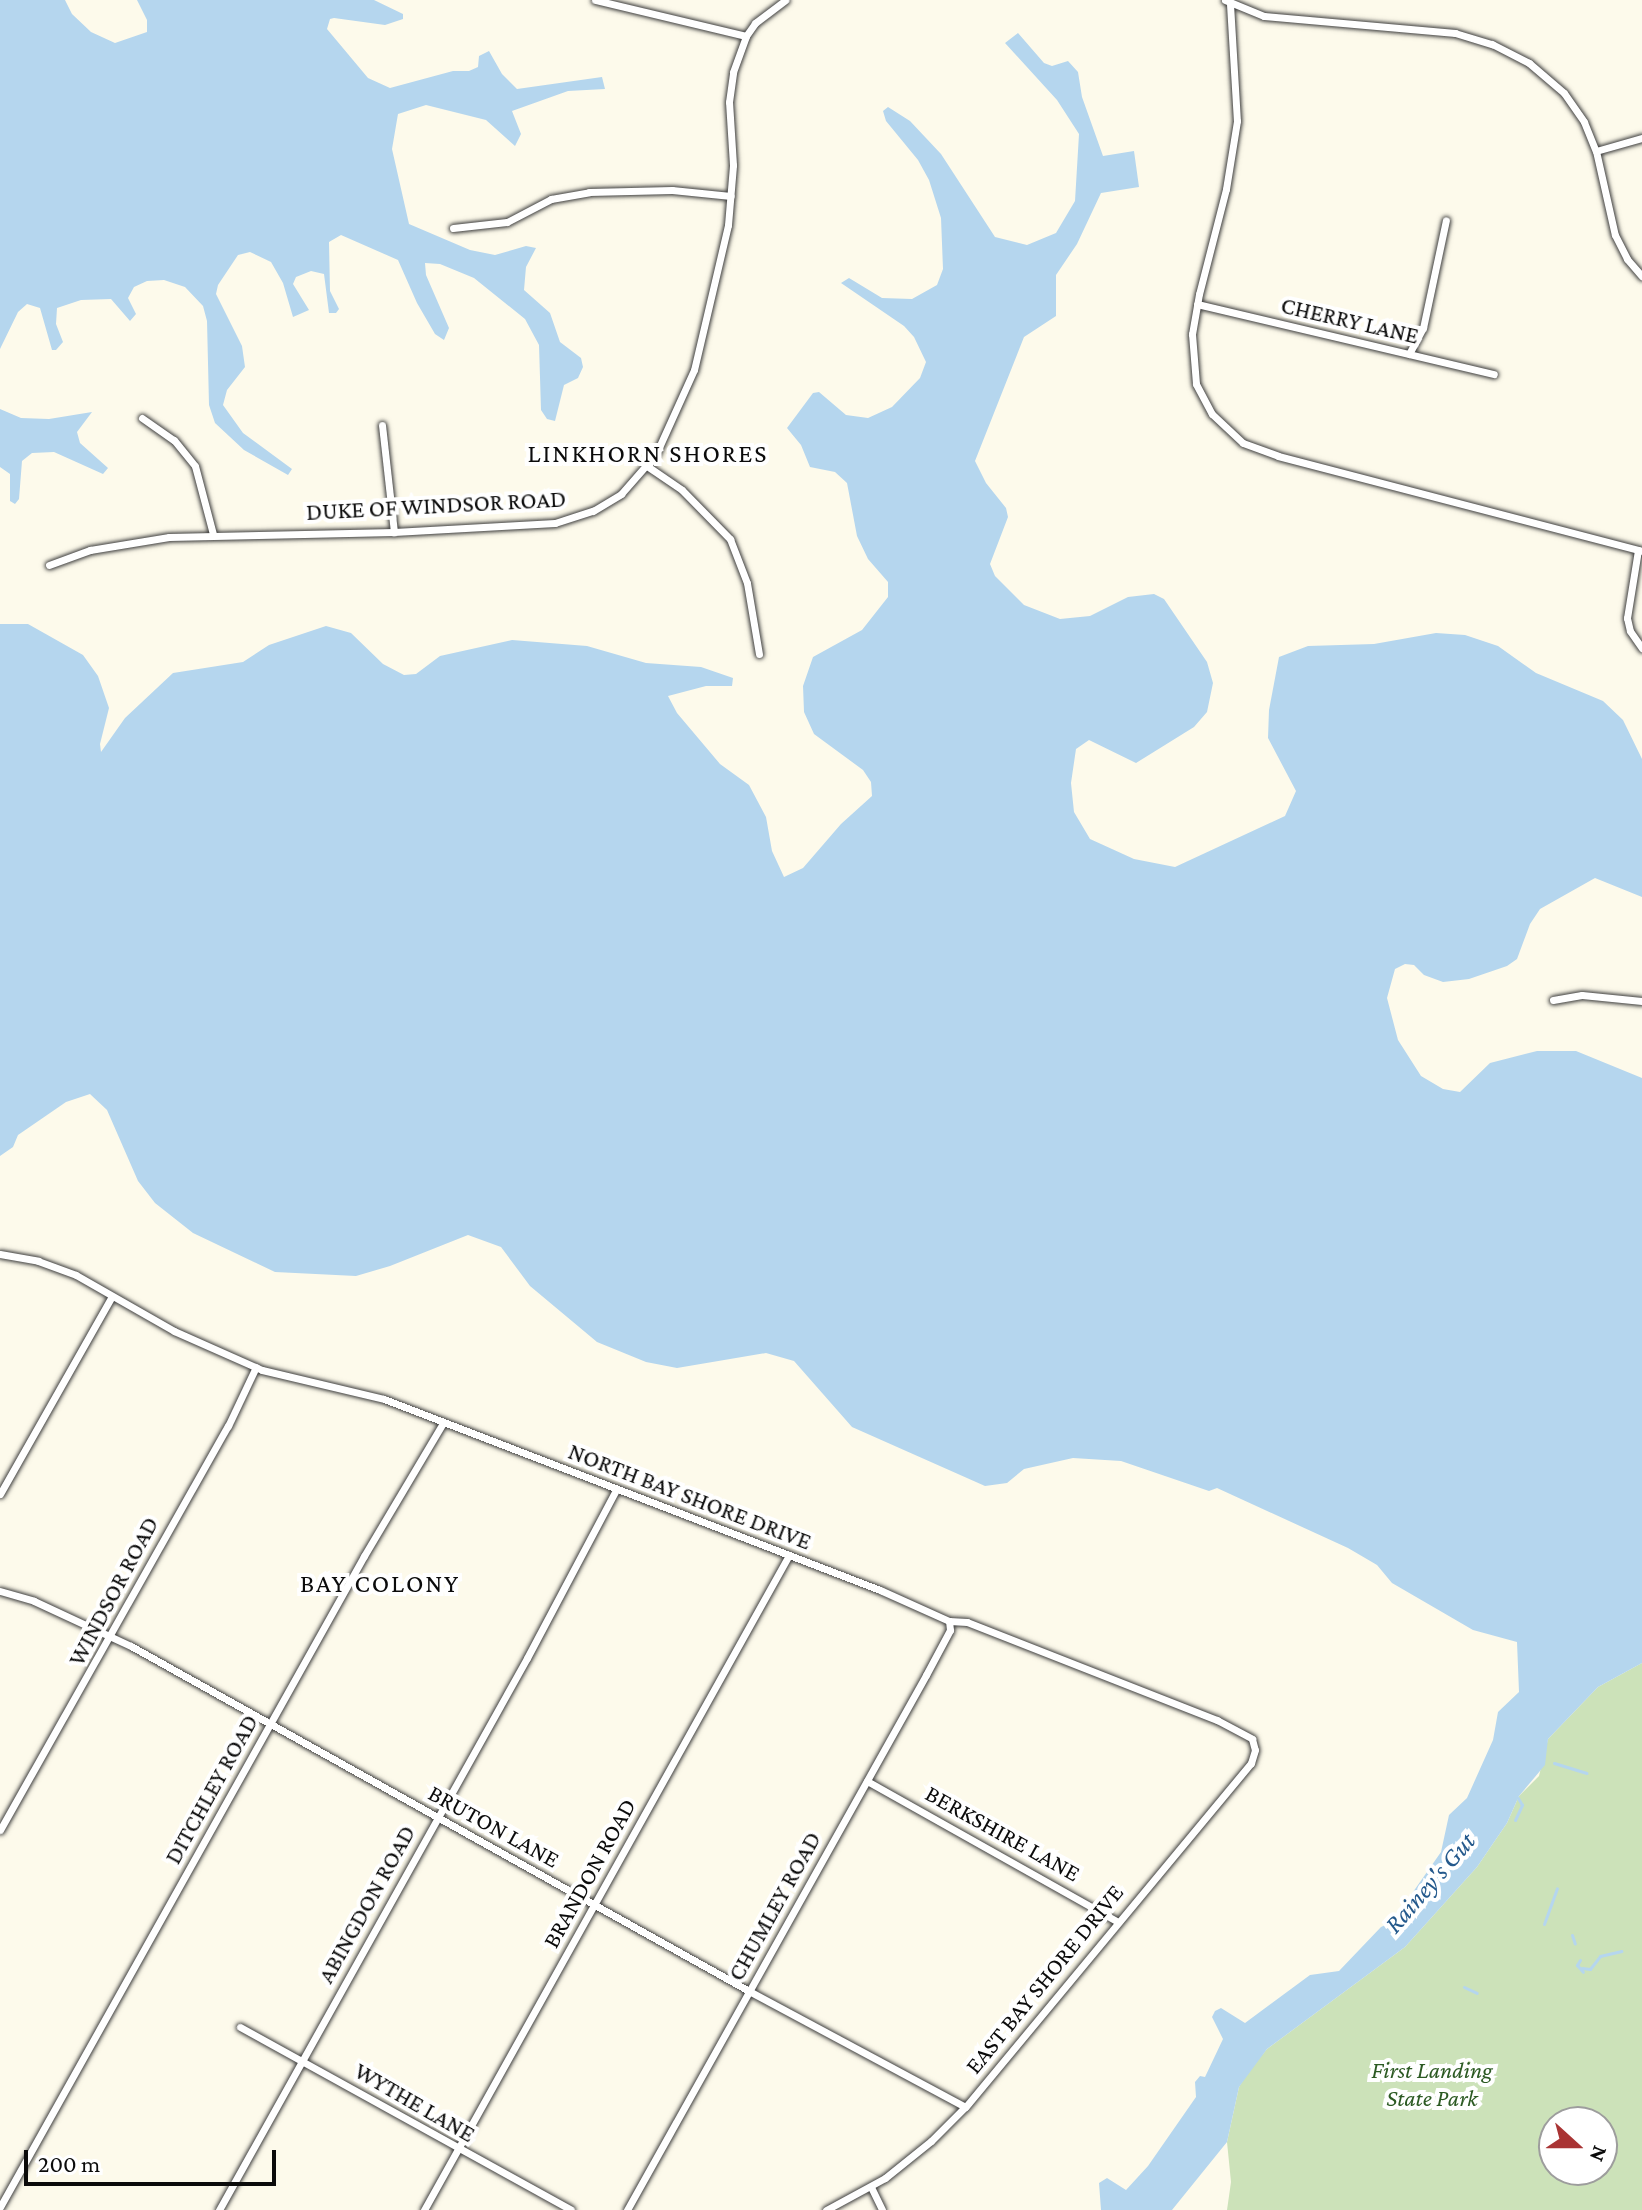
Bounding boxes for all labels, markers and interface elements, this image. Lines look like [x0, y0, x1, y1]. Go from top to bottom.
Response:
street label: CHERRY LANE [1278, 290, 1422, 350]
district label: LINKHORN SHORES [527, 438, 769, 470]
street label: DUKE OF WINDSOR ROAD [305, 484, 567, 526]
street label: NORTH BAY SHORE DRIVE [564, 1436, 816, 1556]
street label: WINDSOR ROAD [62, 1511, 164, 1671]
district label: BAY COLONY [300, 1568, 460, 1600]
street label: DITCHLEY ROAD [158, 1709, 264, 1869]
street label: BRUTON LANE [423, 1778, 565, 1874]
street label: BERKSHIRE LANE [921, 1779, 1085, 1887]
street label: BRANDON ROAD [536, 1793, 642, 1953]
street label: ABINGDON ROAD [311, 1820, 421, 1988]
street label: CHUMLEY ROAD [721, 1826, 827, 1986]
water label: Rainey's Gut [1378, 1826, 1482, 1940]
street label: EAST BAY SHORE DRIVE [959, 1879, 1129, 2079]
street label: WYTHE LANE [349, 2056, 481, 2148]
park label: First Landing State Park [1371, 2056, 1493, 2112]
north arrow [1538, 2106, 1618, 2186]
scale bar [28, 2134, 280, 2184]
text: N [1585, 2143, 1613, 2166]
text: 200 m [38, 2150, 100, 2177]

